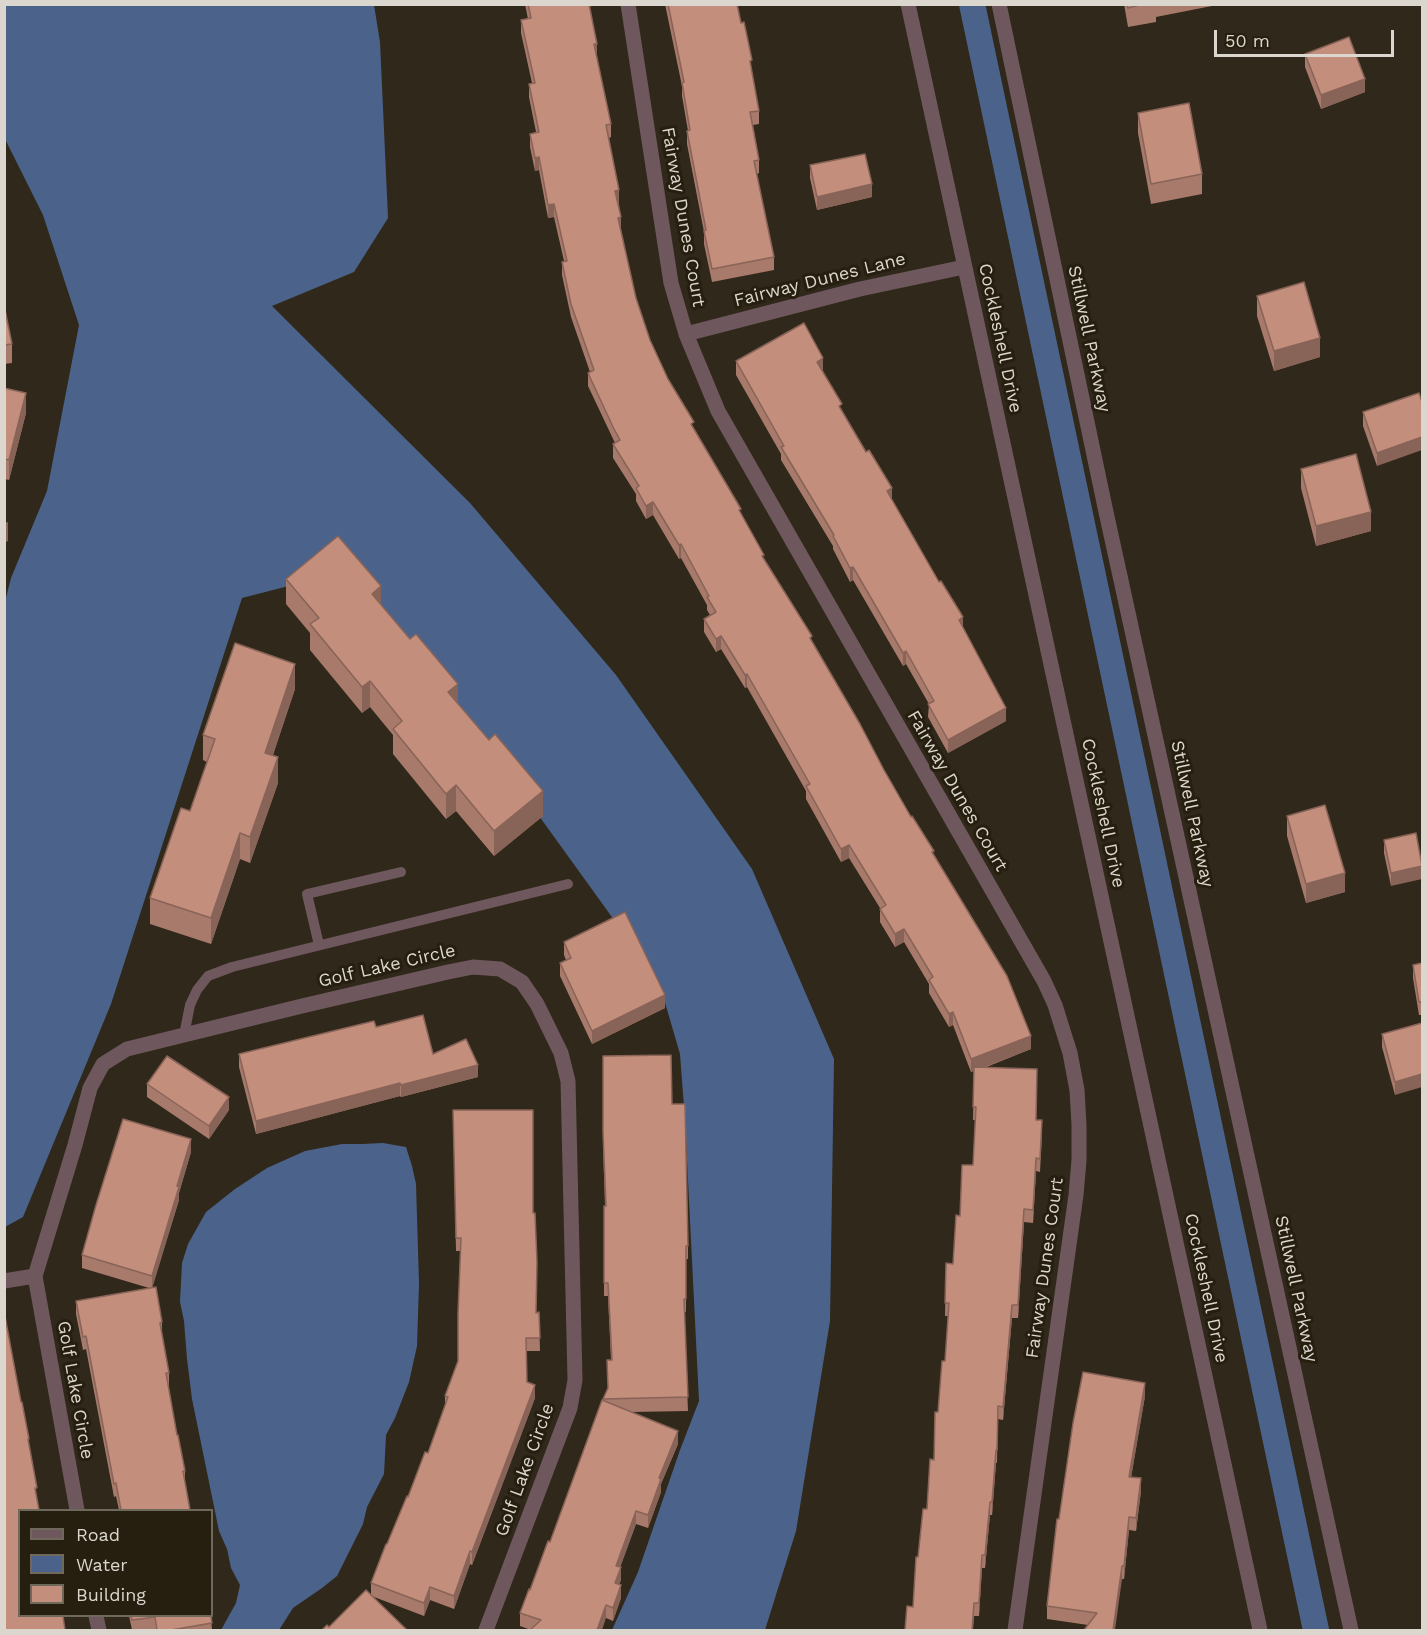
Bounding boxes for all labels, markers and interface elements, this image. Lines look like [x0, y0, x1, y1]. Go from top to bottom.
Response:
scale bar [1217, 18, 1397, 56]
text: 50 m [1225, 30, 1270, 51]
street label: Fairway Dunes Court [657, 125, 709, 309]
street label: Fairway Dunes Lane [732, 248, 908, 312]
street label: Cockleshell Drive [974, 261, 1026, 415]
street label: Stillwell Parkway [1063, 264, 1115, 414]
street label: Fairway Dunes Court [902, 707, 1012, 875]
street label: Cockleshell Drive [1077, 736, 1129, 890]
street label: Stillwell Parkway [1166, 739, 1218, 889]
street label: Golf Lake Circle [316, 940, 458, 992]
street label: Fairway Dunes Court [1022, 1176, 1068, 1360]
street label: Cockleshell Drive [1180, 1211, 1232, 1365]
street label: Stillwell Parkway [1270, 1214, 1322, 1364]
street label: Golf Lake Circle [52, 1319, 98, 1461]
street label: Golf Lake Circle [491, 1400, 559, 1540]
legend [18, 1509, 213, 1617]
text: Road [76, 1524, 120, 1545]
text: Water [76, 1554, 128, 1575]
text: Building [76, 1584, 146, 1605]

